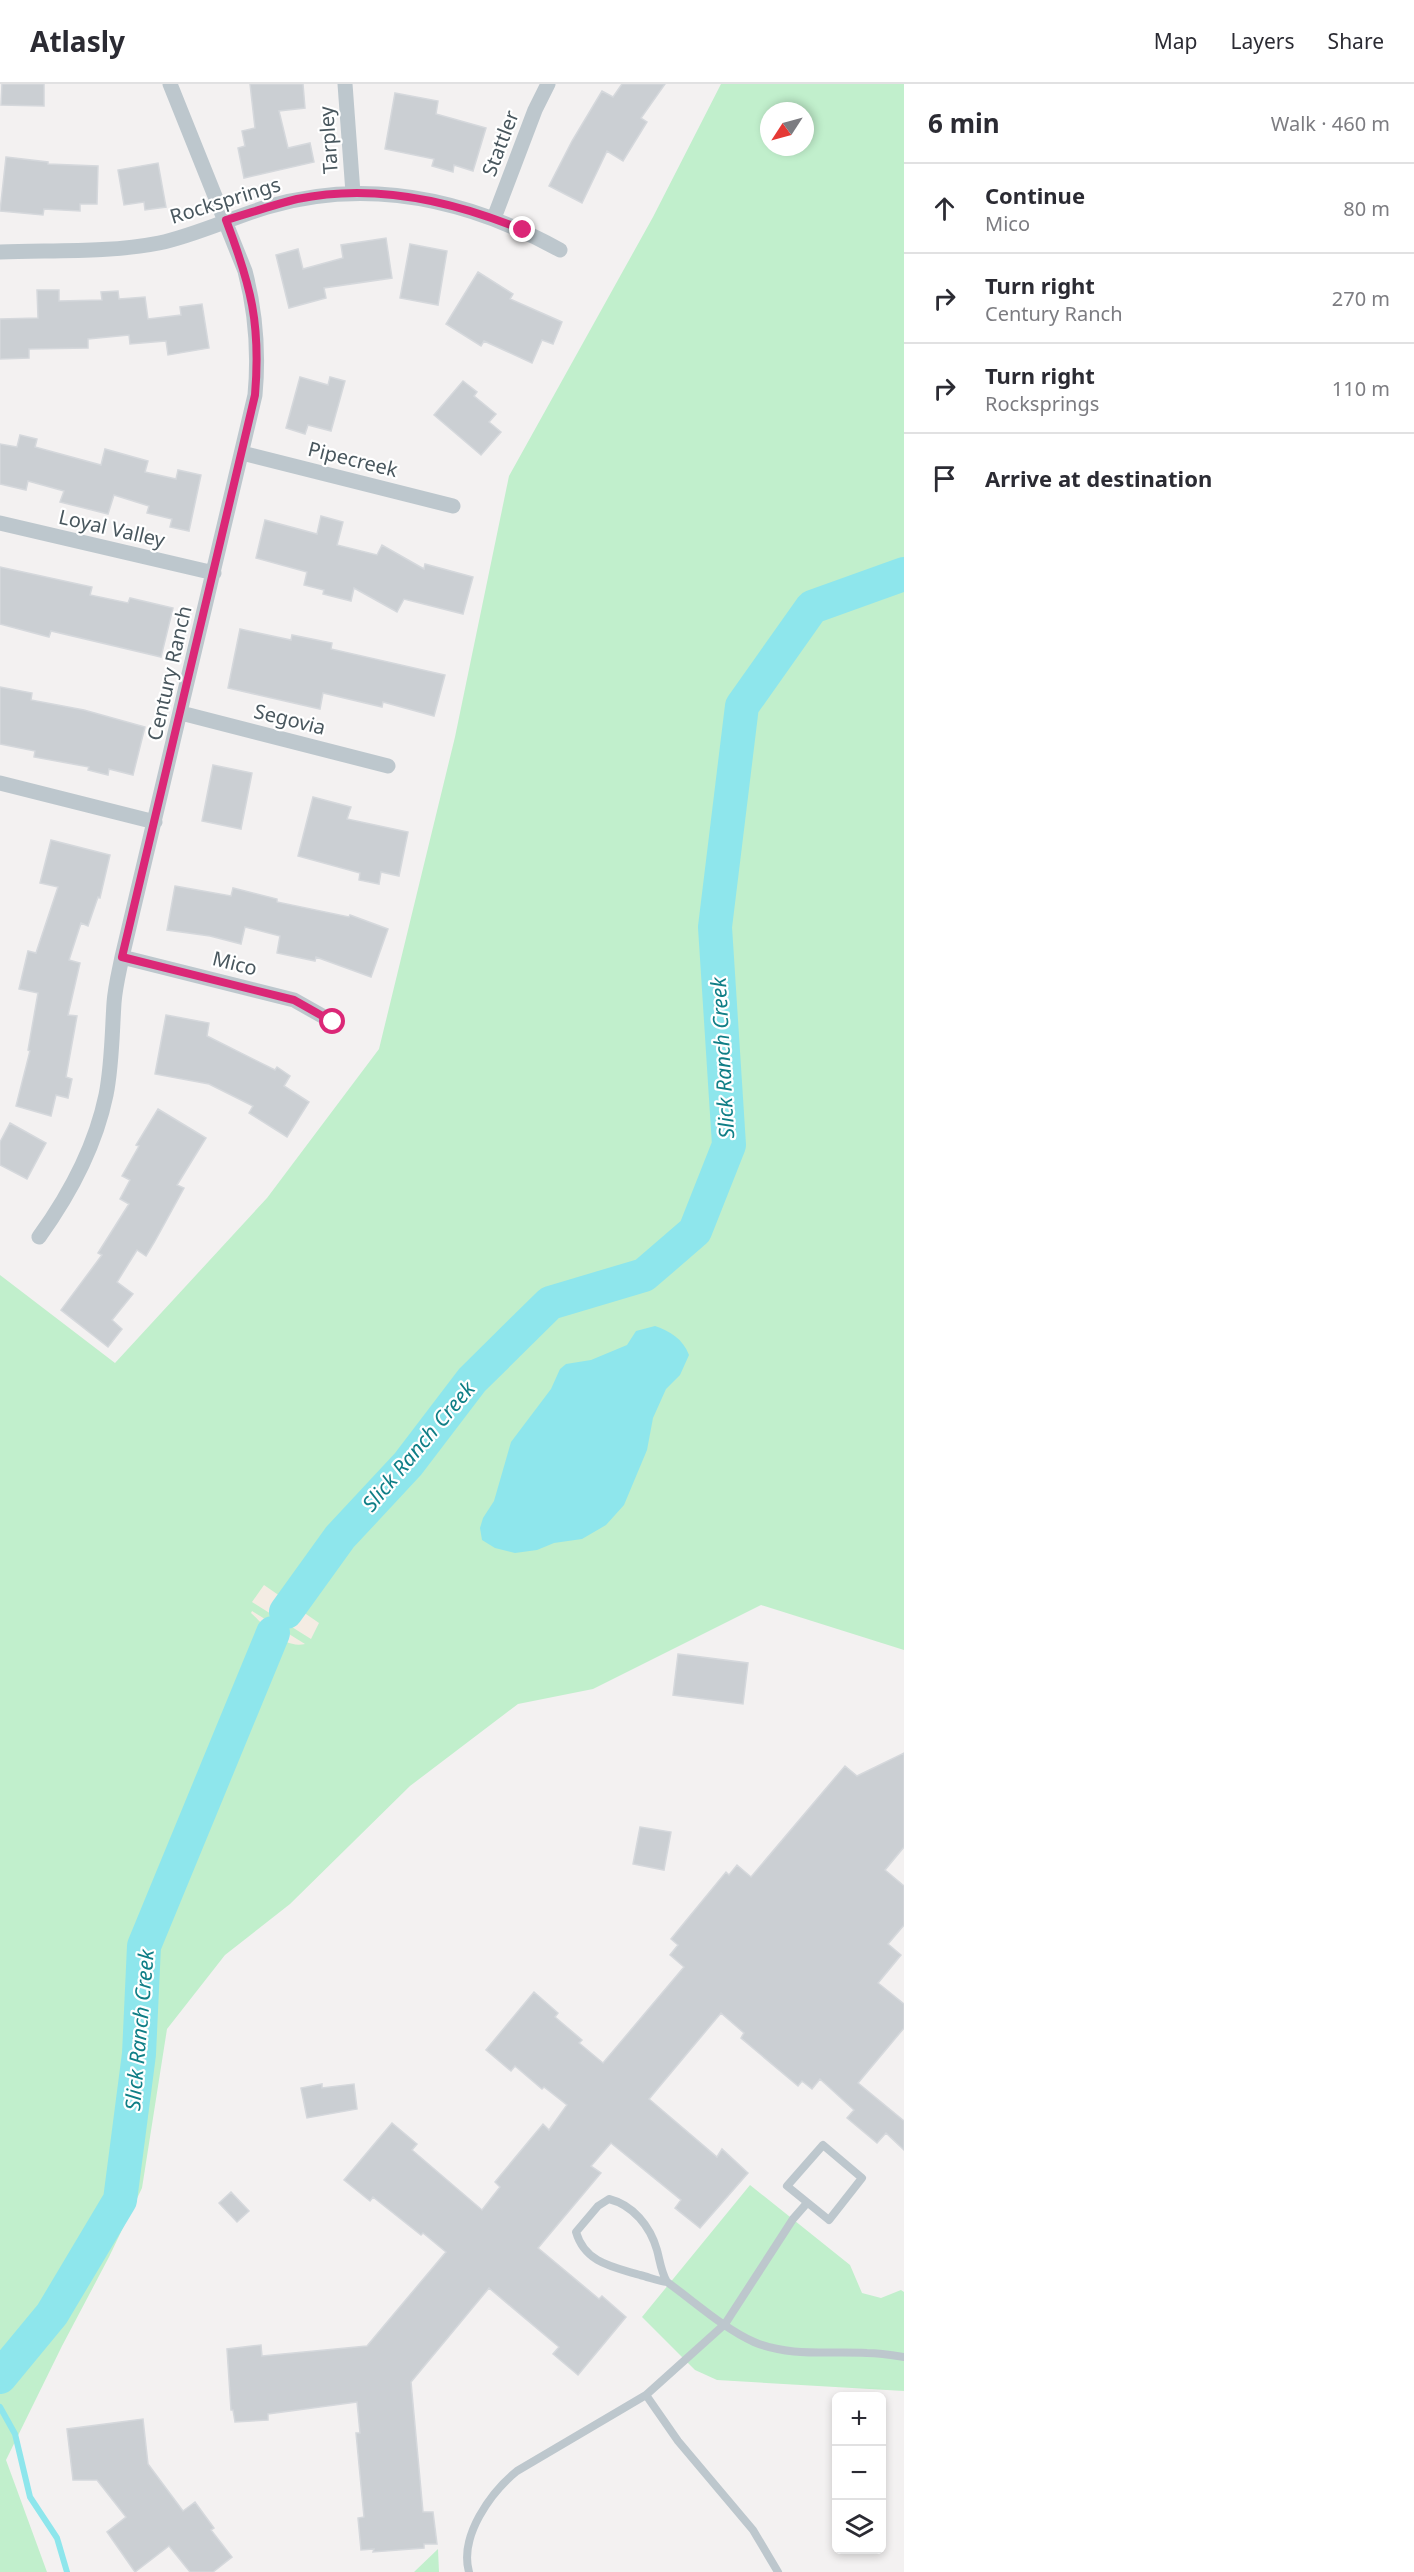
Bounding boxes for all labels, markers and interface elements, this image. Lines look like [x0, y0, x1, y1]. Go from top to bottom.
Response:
text: Atlasly [30, 22, 125, 60]
text: Map [1154, 27, 1198, 55]
text: Layers [1231, 27, 1295, 55]
text: Share [1328, 27, 1384, 55]
north arrow [760, 102, 814, 156]
street label: Tarpley [312, 105, 344, 175]
text: 6 min [928, 105, 1000, 141]
street label: Stattler [475, 106, 525, 180]
text: Walk · 460 m [1271, 110, 1390, 137]
street label: Rocksprings [166, 170, 284, 230]
text: Continue [985, 180, 1085, 210]
icon: ahead [928, 192, 961, 225]
text: 80 m [1343, 195, 1390, 222]
text: Mico [985, 210, 1030, 237]
route end [509, 216, 535, 242]
text: Turn right [985, 270, 1095, 300]
icon: right [928, 282, 961, 315]
text: 270 m [1332, 285, 1390, 312]
text: Century Ranch [985, 300, 1123, 327]
text: Turn right [985, 360, 1095, 390]
icon: right [928, 372, 961, 405]
text: 110 m [1332, 375, 1390, 402]
text: Rocksprings [985, 390, 1099, 417]
street label: Pipecreek [305, 435, 401, 483]
icon: arrive [928, 462, 961, 495]
text: Arrive at destination [985, 463, 1212, 493]
street label: Loyal Valley [56, 503, 169, 554]
street label: Century Ranch [140, 603, 198, 743]
street label: Segovia [251, 697, 329, 741]
street label: Mico [210, 944, 260, 982]
water label: Slick Ranch Creek [704, 975, 740, 1139]
route start [319, 1008, 345, 1034]
water label: Slick Ranch Creek [355, 1374, 482, 1517]
water label: Slick Ranch Creek [118, 1947, 160, 2112]
map controls [832, 2392, 886, 2554]
button: + [832, 2392, 886, 2446]
button: − [832, 2446, 886, 2500]
button: layers [832, 2500, 886, 2554]

